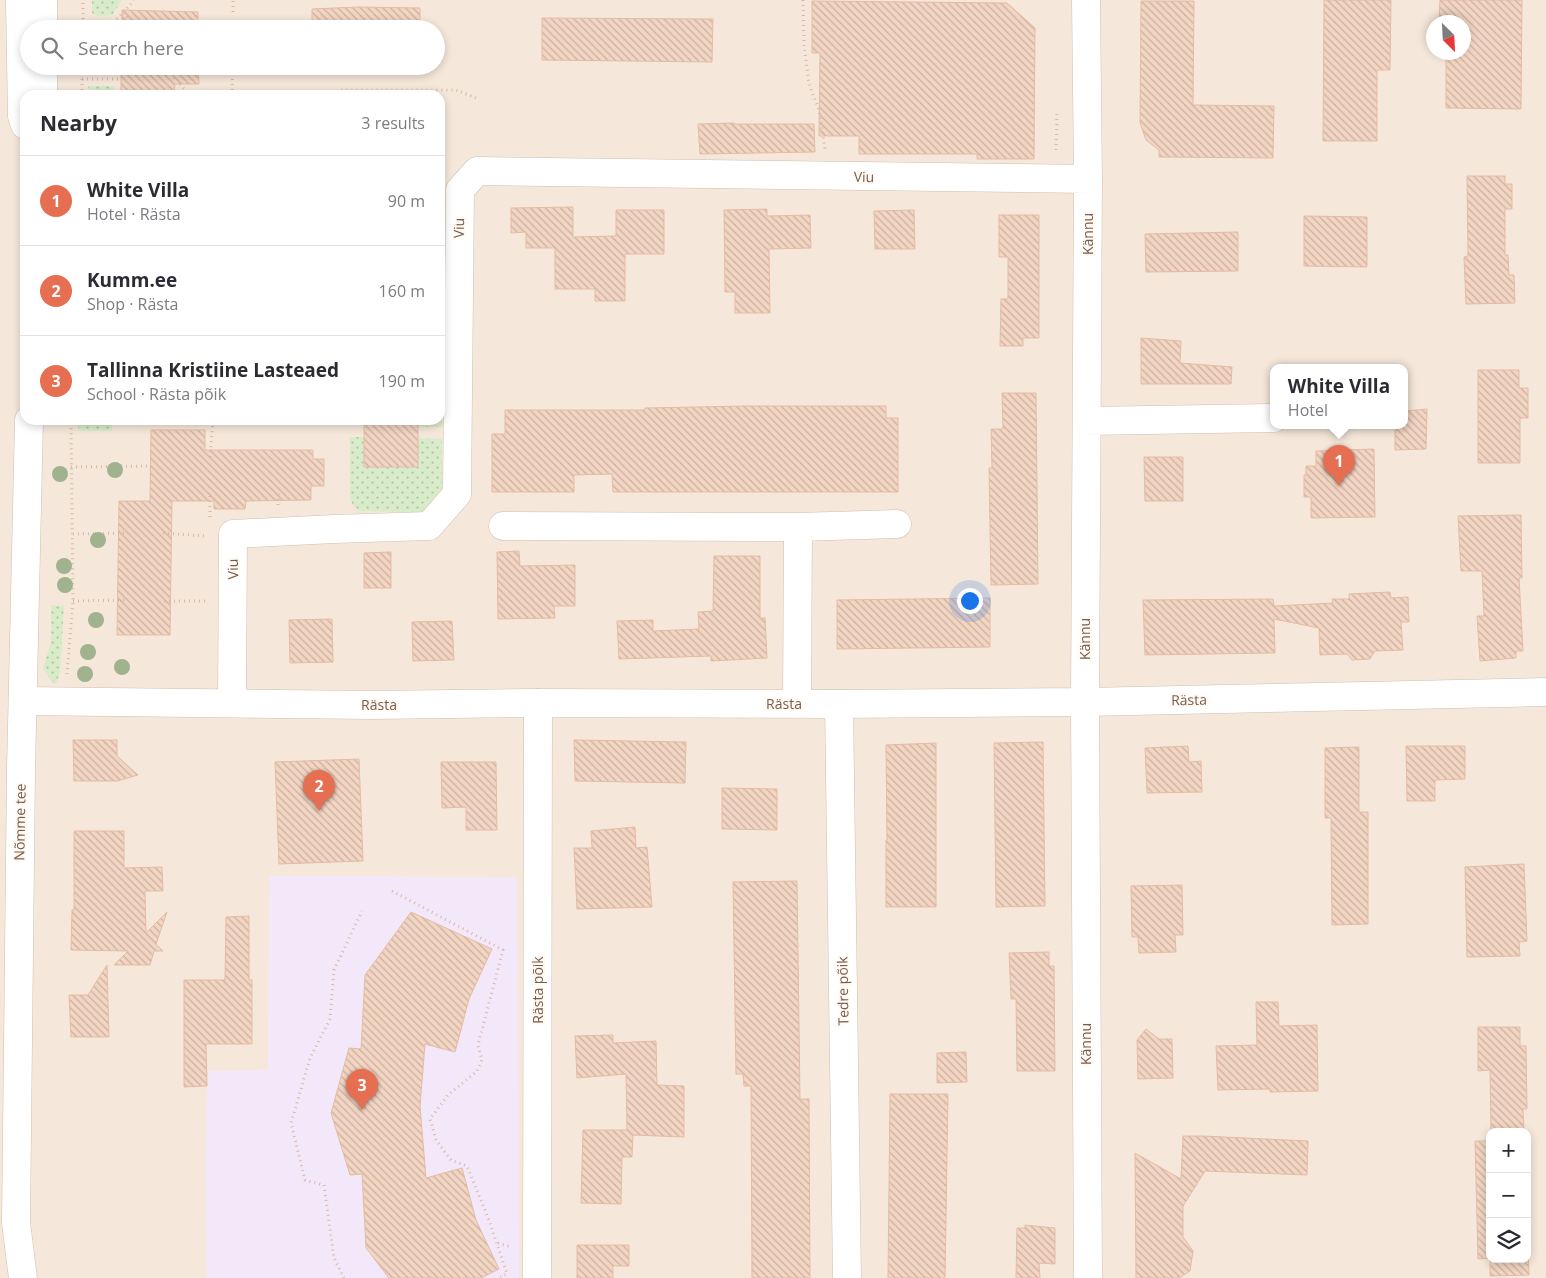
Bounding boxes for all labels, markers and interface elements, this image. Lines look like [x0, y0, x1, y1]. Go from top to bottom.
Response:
north arrow [1426, 15, 1471, 60]
search box [20, 20, 445, 75]
icon: search [38, 34, 66, 62]
text: Search here [78, 35, 184, 61]
text: Nearby [40, 109, 117, 137]
text: 3 results [361, 112, 425, 134]
street label: Viu [854, 167, 874, 186]
text: White Villa [87, 177, 189, 203]
text: 1 [51, 190, 61, 212]
text: 90 m [388, 190, 425, 212]
text: Hotel · Rästa [87, 203, 181, 225]
street label: Kännu [1078, 213, 1097, 255]
street label: Viu [449, 218, 468, 238]
text: Kumm.ee [87, 267, 177, 293]
text: 2 [51, 280, 61, 302]
text: 160 m [379, 280, 425, 302]
text: Shop · Rästa [87, 293, 179, 315]
text: Tallinna Kristiine Lasteaed [87, 357, 339, 383]
popup [1270, 364, 1408, 429]
text: 3 [51, 370, 61, 392]
text: 190 m [379, 370, 425, 392]
text: White Villa [1288, 373, 1390, 399]
text: School · Rästa põik [87, 383, 226, 405]
text: Hotel [1288, 399, 1328, 421]
pin: 1 [1323, 445, 1355, 486]
street label: Viu [223, 559, 242, 579]
your location [957, 588, 983, 614]
street label: Kännu [1075, 618, 1094, 660]
street label: Rästa [1171, 690, 1207, 709]
street label: Rästa [766, 694, 802, 713]
street label: Rästa [361, 695, 397, 714]
pin: 2 [303, 770, 335, 811]
street label: Nõmme tee [9, 783, 30, 861]
street label: Rästa põik [528, 956, 547, 1024]
street label: Tedre põik [832, 956, 853, 1026]
street label: Kännu [1076, 1023, 1095, 1065]
pin: 3 [346, 1069, 378, 1110]
map controls [1486, 1128, 1531, 1263]
button: + [1486, 1128, 1531, 1173]
button: − [1486, 1173, 1531, 1218]
button: layers [1486, 1218, 1531, 1263]

